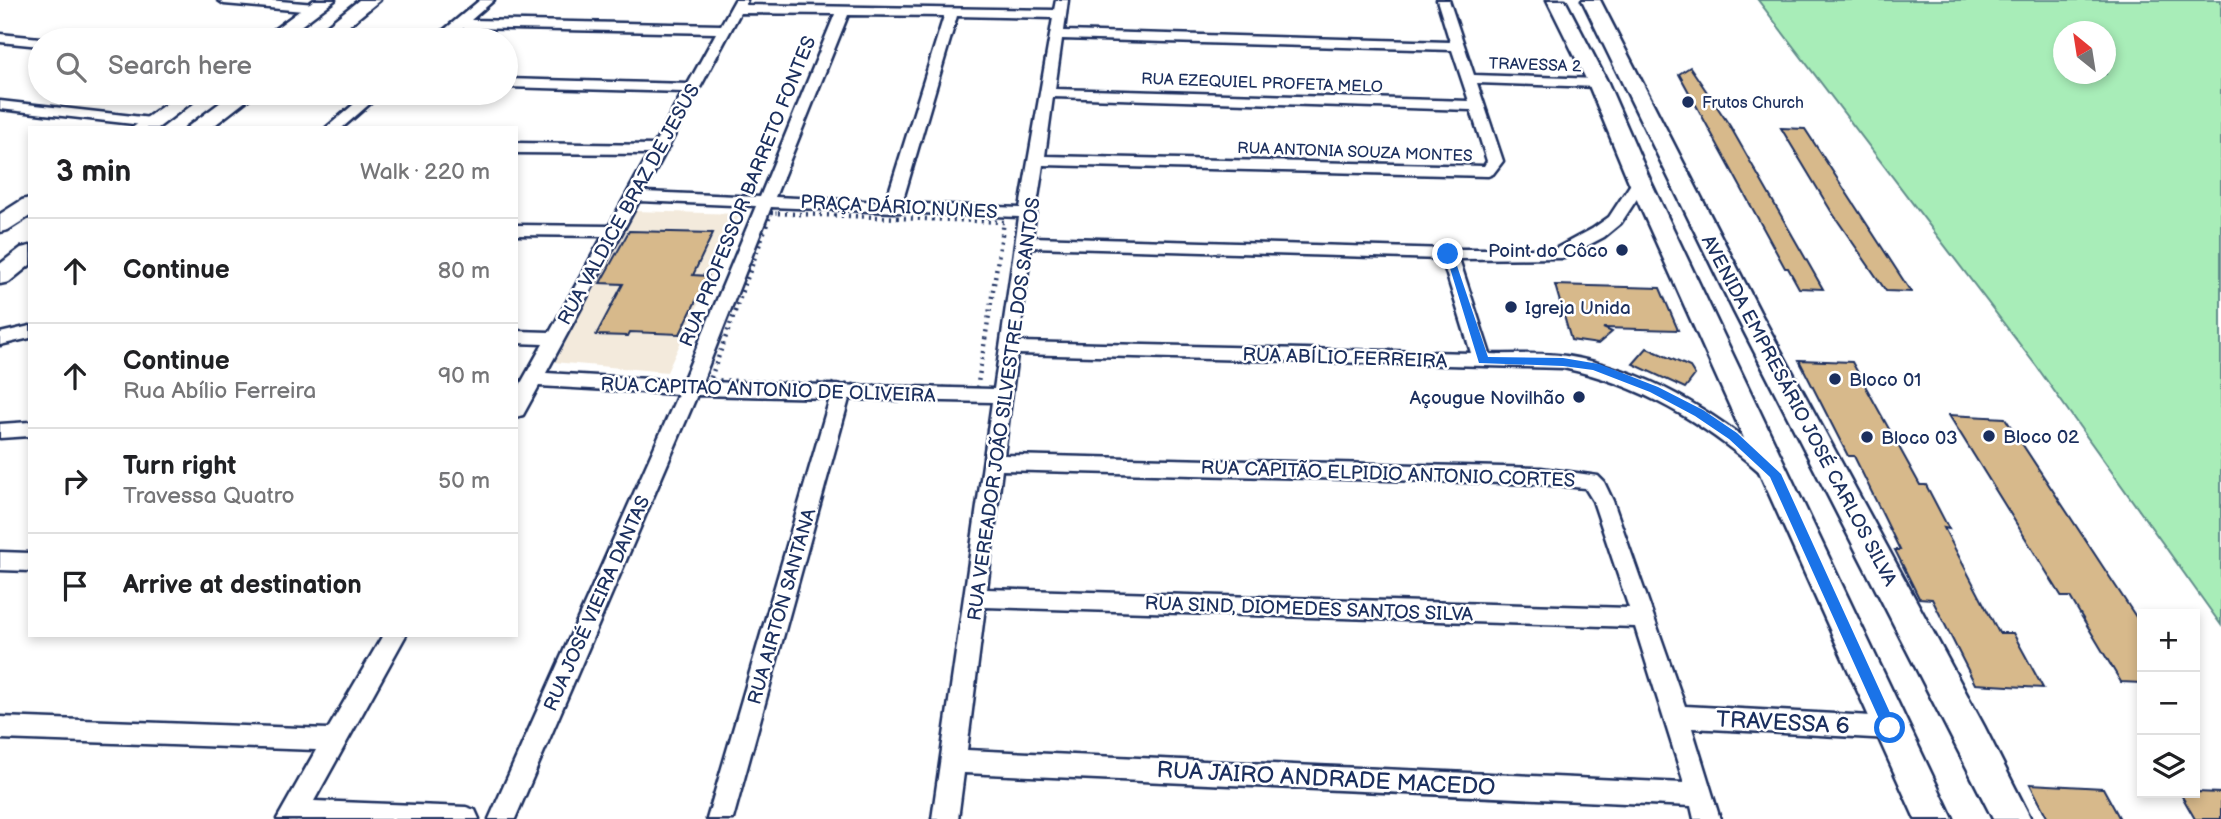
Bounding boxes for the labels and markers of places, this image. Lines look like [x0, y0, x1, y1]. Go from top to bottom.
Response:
marker: Frutos Church [1680, 94, 1696, 110]
place label: Frutos Church [1702, 94, 1804, 113]
place label: Point do Côco [1488, 240, 1608, 263]
marker: Point do Côco [1614, 242, 1630, 258]
place label: Igreja Unida [1525, 297, 1631, 320]
marker: Igreja Unida [1503, 299, 1519, 315]
place label: Bloco 01 [1849, 369, 1921, 392]
marker: Bloco 01 [1827, 371, 1843, 387]
place label: Açougue Novilhão [1410, 387, 1565, 410]
marker: Açougue Novilhão [1571, 389, 1587, 405]
place label: Bloco 02 [2003, 426, 2080, 449]
place label: Bloco 03 [1881, 427, 1958, 450]
marker: Bloco 02 [1981, 428, 1997, 444]
marker: Bloco 03 [1859, 429, 1875, 445]

